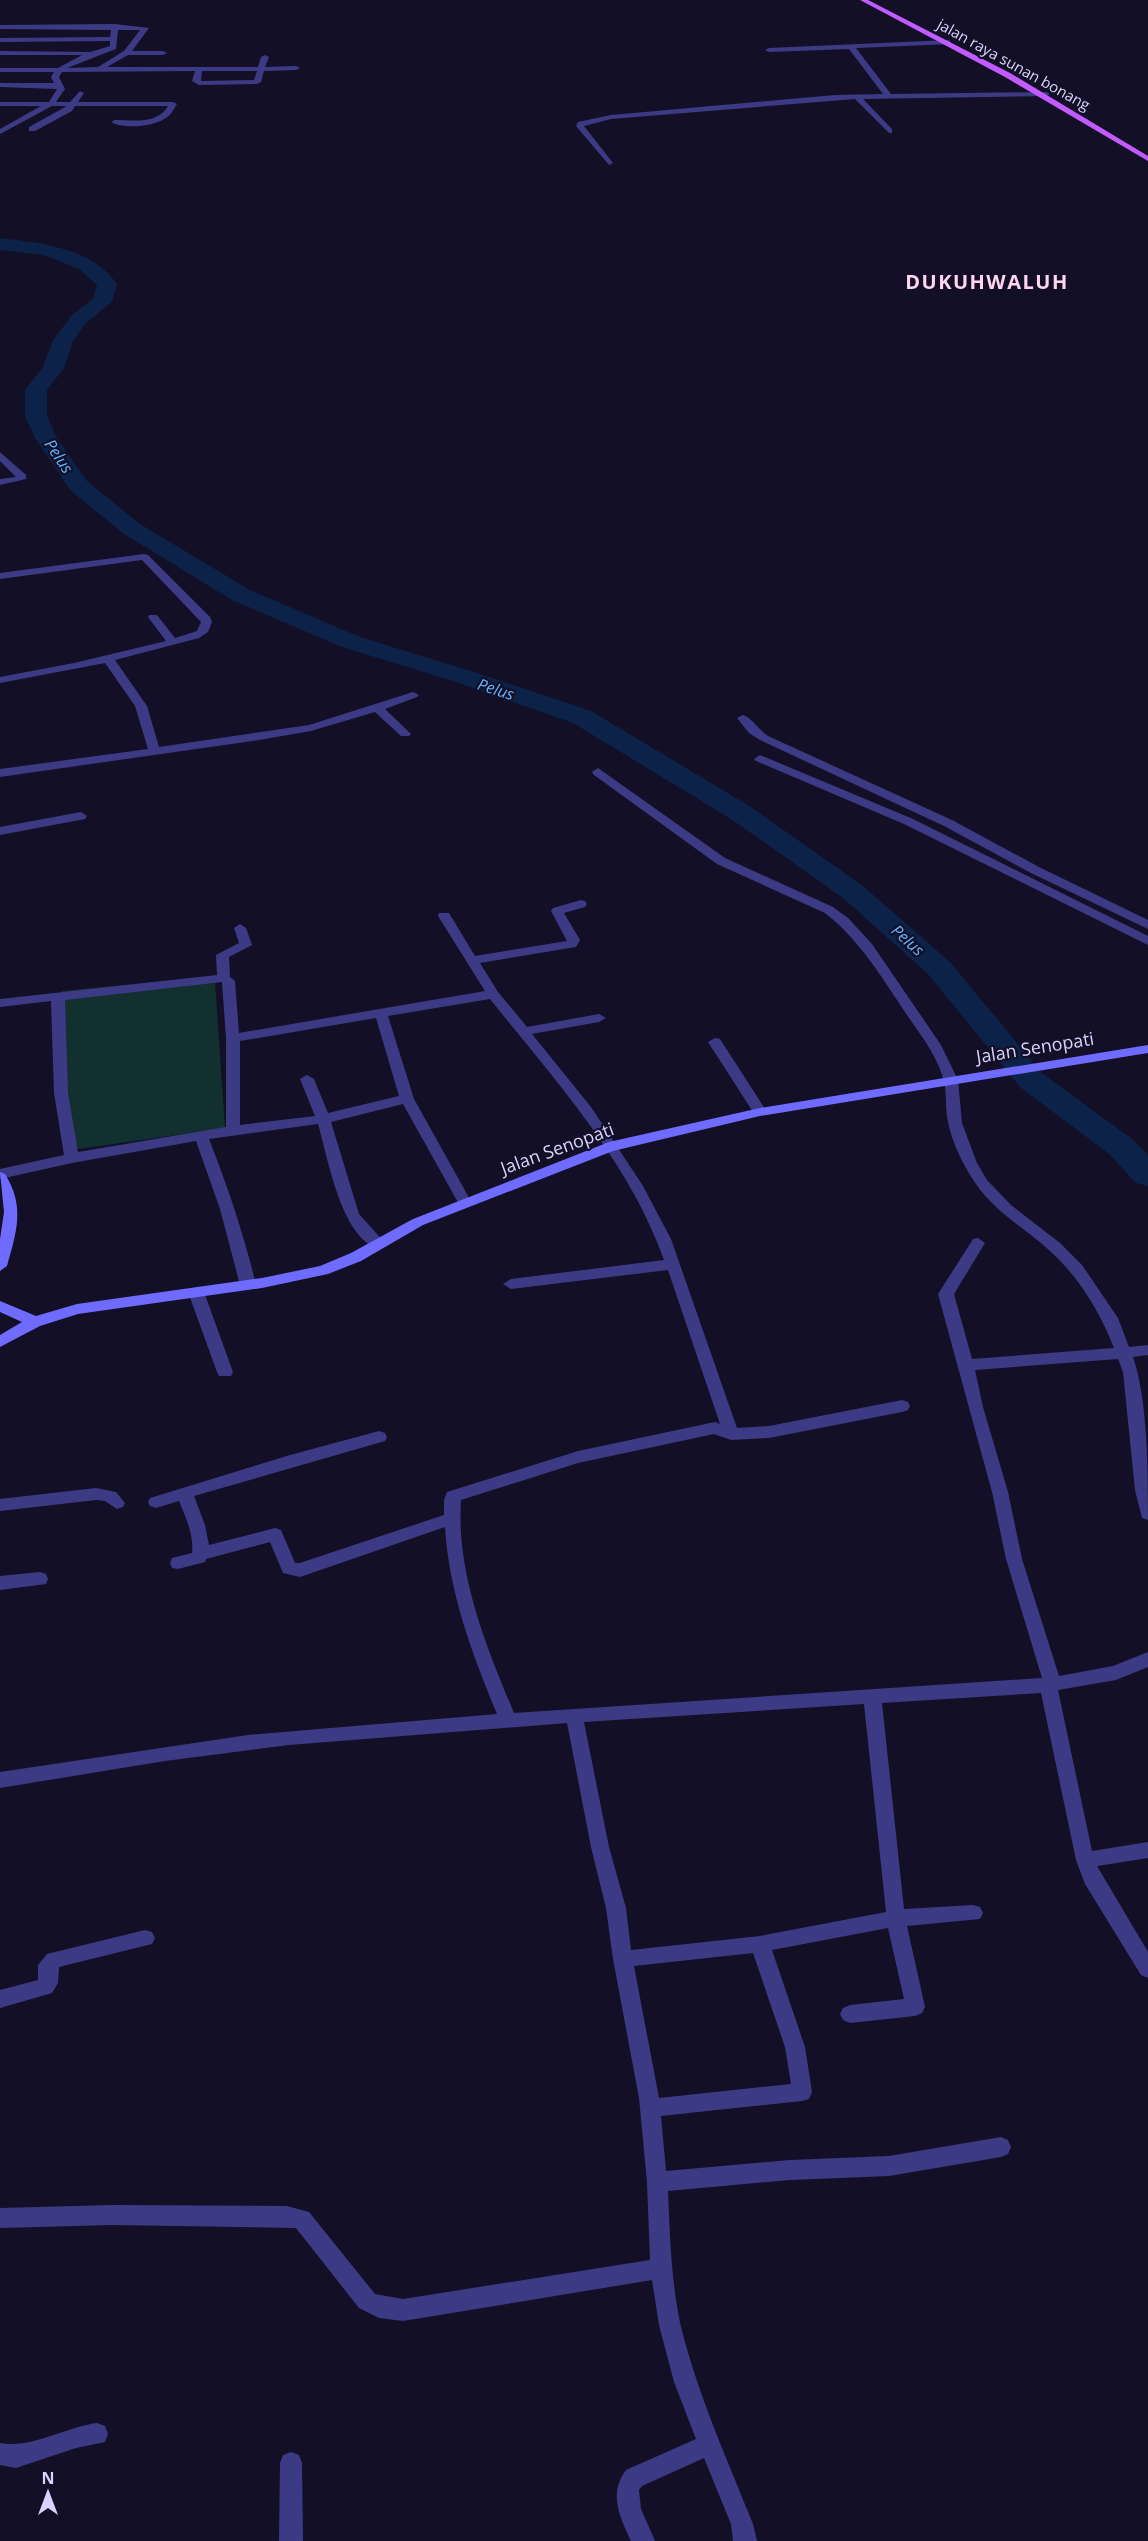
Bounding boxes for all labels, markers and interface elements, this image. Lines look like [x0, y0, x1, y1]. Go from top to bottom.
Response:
street label: jalan raya sunan bonang [933, 13, 1094, 114]
district label: DUKUHWALUH [905, 268, 1069, 295]
water label: Pelus [39, 434, 79, 478]
water label: Pelus [475, 673, 517, 705]
water label: Pelus [887, 919, 929, 961]
street label: Jalan Senopati [972, 1026, 1096, 1068]
street label: Jalan Senopati [495, 1116, 617, 1180]
north arrow [18, 2463, 78, 2523]
text: N [41, 2467, 55, 2489]

